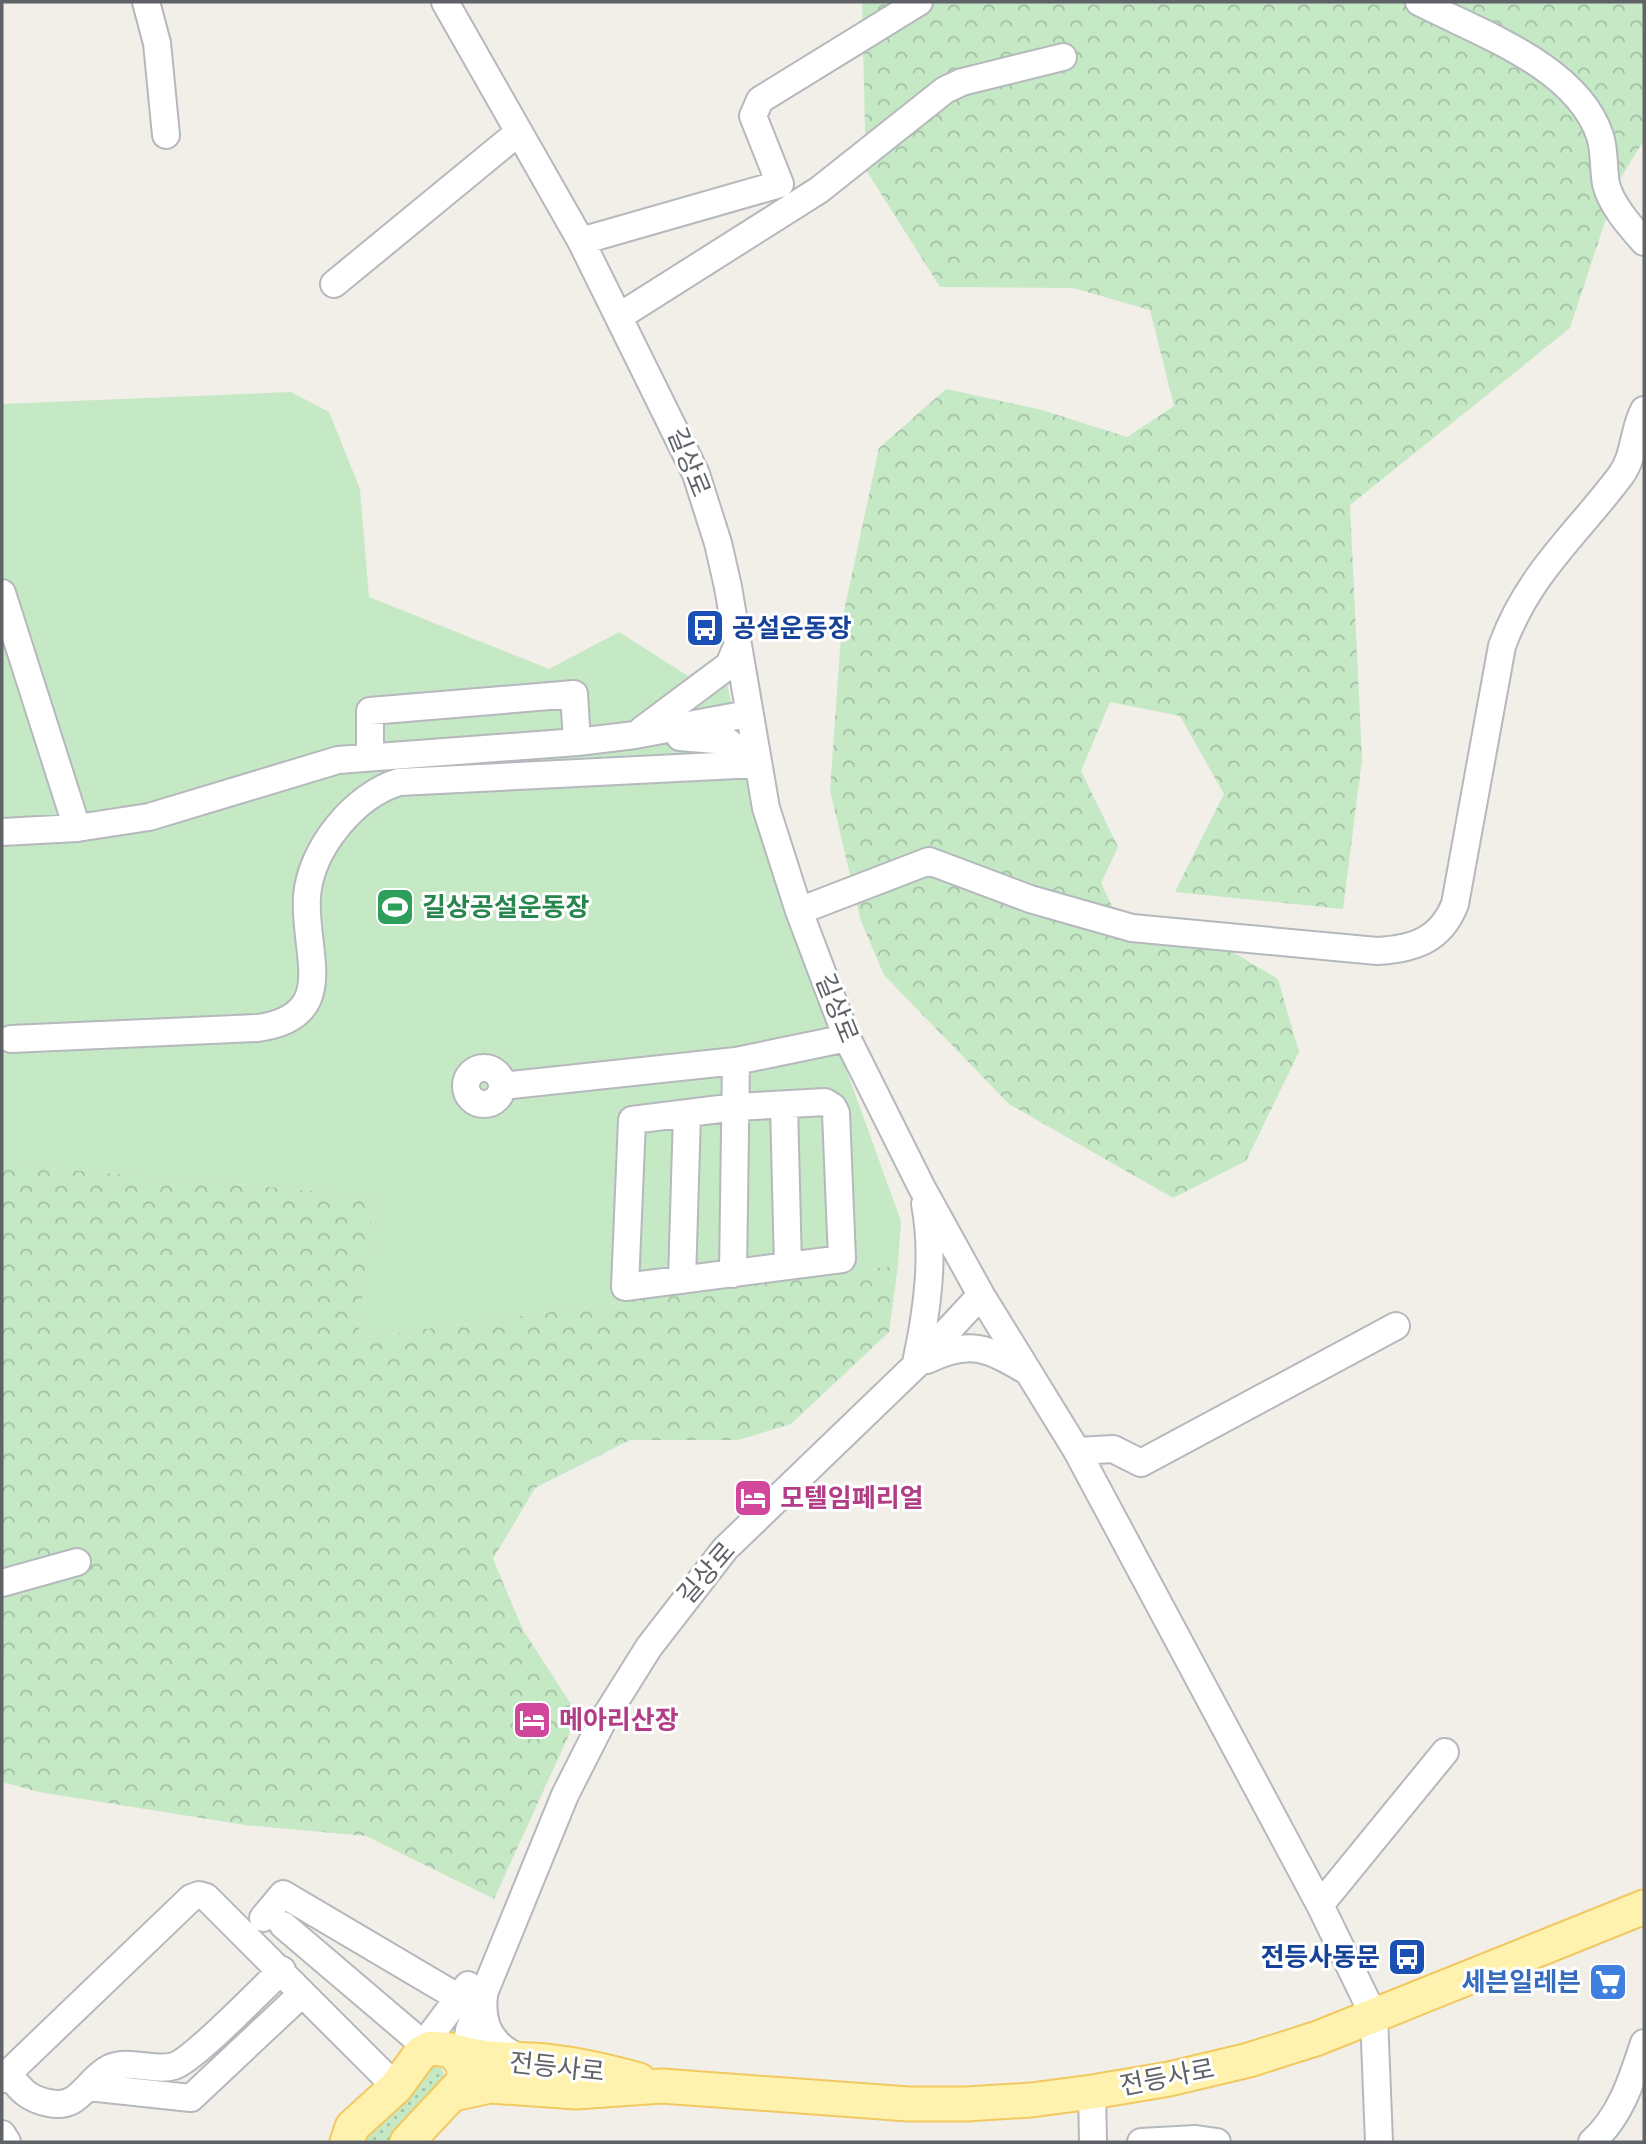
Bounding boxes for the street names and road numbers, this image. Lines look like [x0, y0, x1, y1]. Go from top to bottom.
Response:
street label: 길상로 [661, 423, 717, 501]
street label: 길상로 [809, 969, 865, 1047]
street label: 길상로 [670, 1535, 742, 1611]
street label: 전등사로 [508, 2046, 606, 2088]
street label: 전등사로 [1117, 2052, 1217, 2102]

